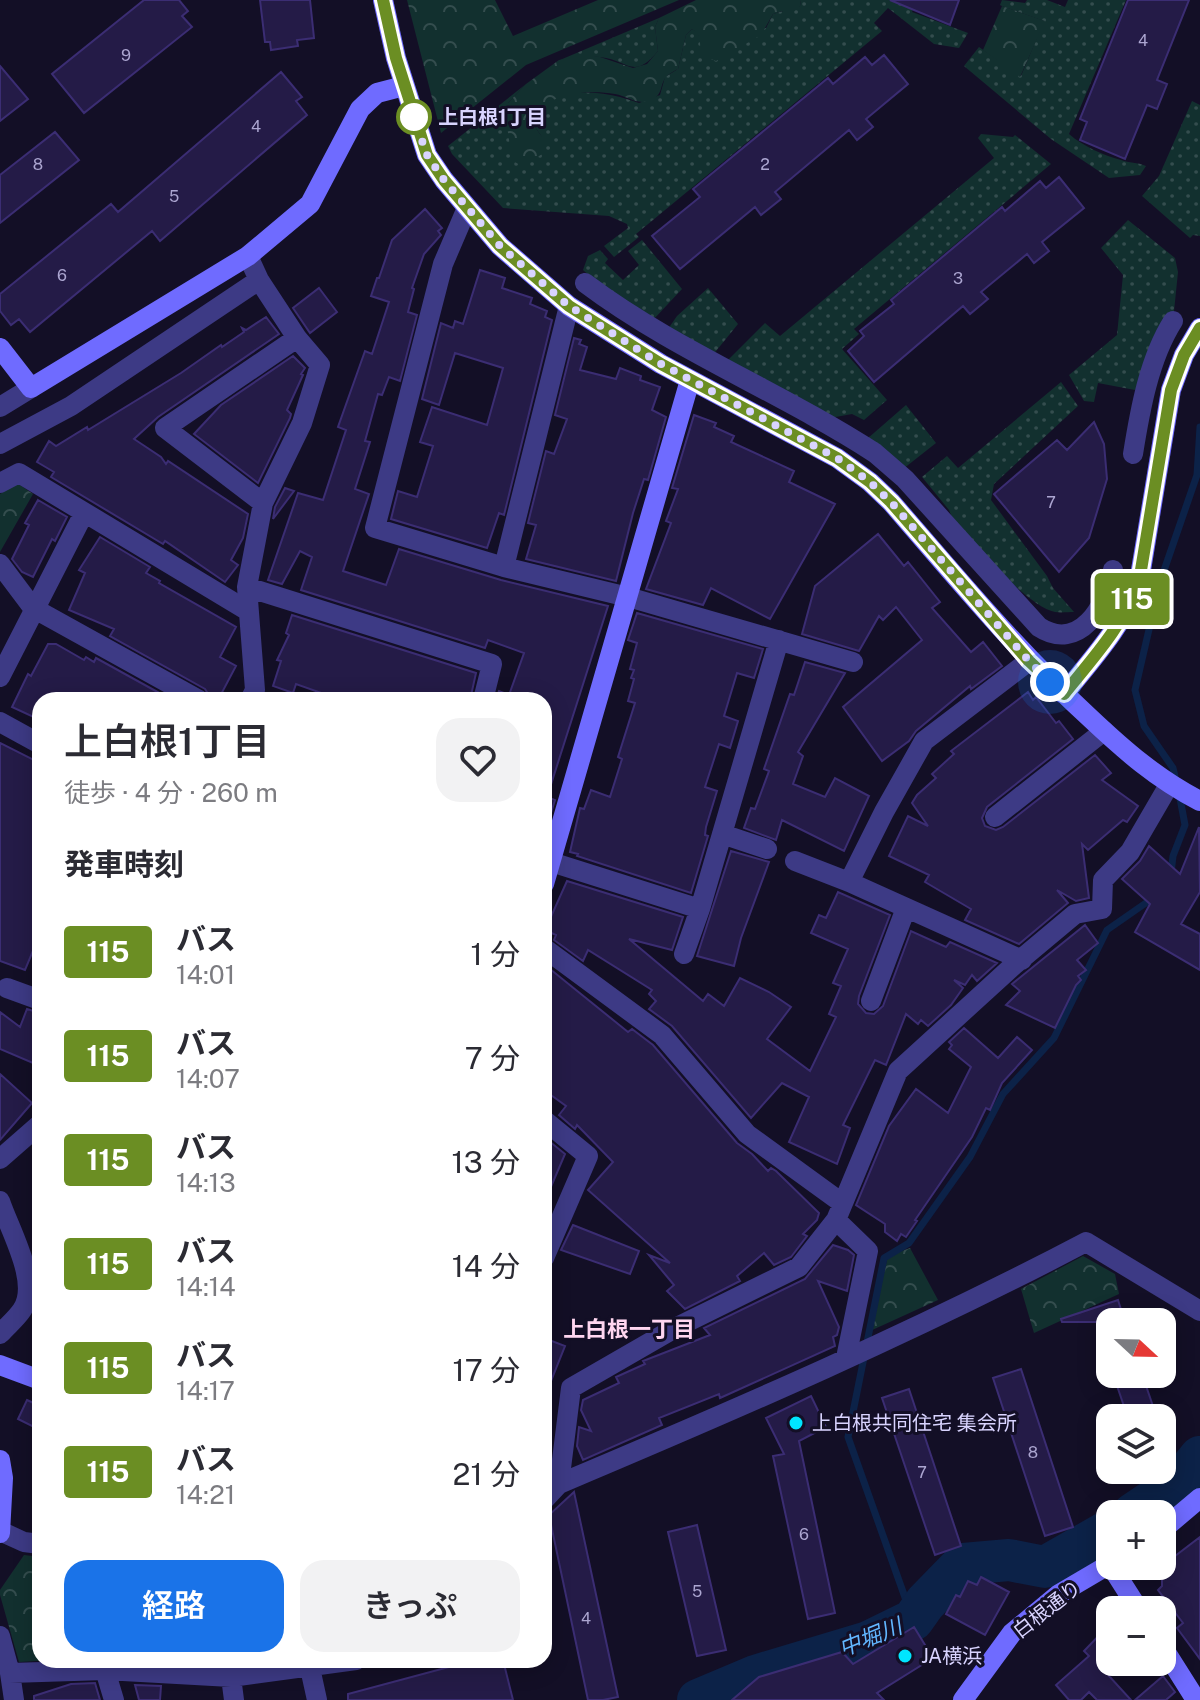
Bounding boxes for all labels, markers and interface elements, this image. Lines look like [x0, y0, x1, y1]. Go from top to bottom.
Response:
house number: 4 [1138, 31, 1148, 50]
house number: 9 [121, 46, 131, 65]
marker: 上白根1丁目 [397, 100, 431, 134]
place label: 上白根1丁目 [438, 105, 547, 129]
house number: 4 [251, 117, 261, 136]
house number: 8 [33, 155, 43, 174]
house number: 2 [760, 155, 770, 174]
house number: 5 [169, 187, 179, 206]
house number: 6 [57, 266, 67, 285]
house number: 3 [953, 269, 963, 288]
house number: 7 [1046, 493, 1056, 512]
line badge: 115 [1086, 573, 1178, 625]
text: 115 [1111, 582, 1153, 615]
your location [1030, 662, 1070, 702]
button: heart [436, 718, 520, 802]
text: 上白根1丁目 [64, 719, 270, 764]
text: 徒歩 · 4 分 · 260 m [64, 777, 278, 808]
text: 発車時刻 [64, 846, 184, 882]
text: バス [176, 921, 236, 957]
text: 115 [87, 935, 129, 968]
text: 1 分 [470, 936, 520, 972]
text: 14:01 [176, 959, 235, 990]
text: バス [176, 1025, 236, 1061]
text: 115 [87, 1039, 129, 1072]
text: 7 分 [465, 1040, 520, 1076]
text: 14:07 [176, 1063, 240, 1094]
text: バス [176, 1129, 236, 1165]
text: 115 [87, 1143, 129, 1176]
text: 13 分 [452, 1144, 520, 1180]
text: 14:13 [176, 1167, 236, 1198]
text: バス [176, 1233, 236, 1269]
text: 115 [87, 1247, 129, 1280]
text: 14 分 [452, 1248, 520, 1284]
text: 14:14 [176, 1271, 236, 1302]
north arrow [1096, 1308, 1176, 1388]
map controls [1096, 1308, 1176, 1676]
district label: 上白根一丁目 [563, 1316, 695, 1342]
text: バス [176, 1337, 236, 1373]
text: 115 [87, 1351, 129, 1384]
text: 17 分 [452, 1352, 520, 1388]
text: 14:17 [176, 1375, 235, 1406]
button: layers [1096, 1404, 1176, 1484]
place label: 上白根共同住宅 集会所 [812, 1411, 1017, 1435]
marker: 上白根共同住宅 集会所 [787, 1414, 805, 1432]
text: バス [176, 1441, 236, 1477]
house number: 8 [1028, 1443, 1038, 1462]
text: 115 [87, 1455, 129, 1488]
text: 21 分 [453, 1456, 520, 1492]
house number: 7 [917, 1463, 927, 1482]
text: 14:21 [176, 1479, 235, 1510]
button: + [1096, 1500, 1176, 1580]
house number: 6 [799, 1525, 809, 1544]
button: 経路 [64, 1560, 284, 1652]
button: きっぷ [300, 1560, 520, 1652]
street label: 白根通り [1008, 1575, 1086, 1643]
house number: 5 [692, 1582, 702, 1601]
button: − [1096, 1596, 1176, 1676]
house number: 4 [581, 1609, 591, 1628]
water label: 中堀川 [835, 1612, 907, 1661]
place label: JA横浜 [921, 1644, 982, 1668]
marker: JA横浜 [896, 1647, 914, 1665]

